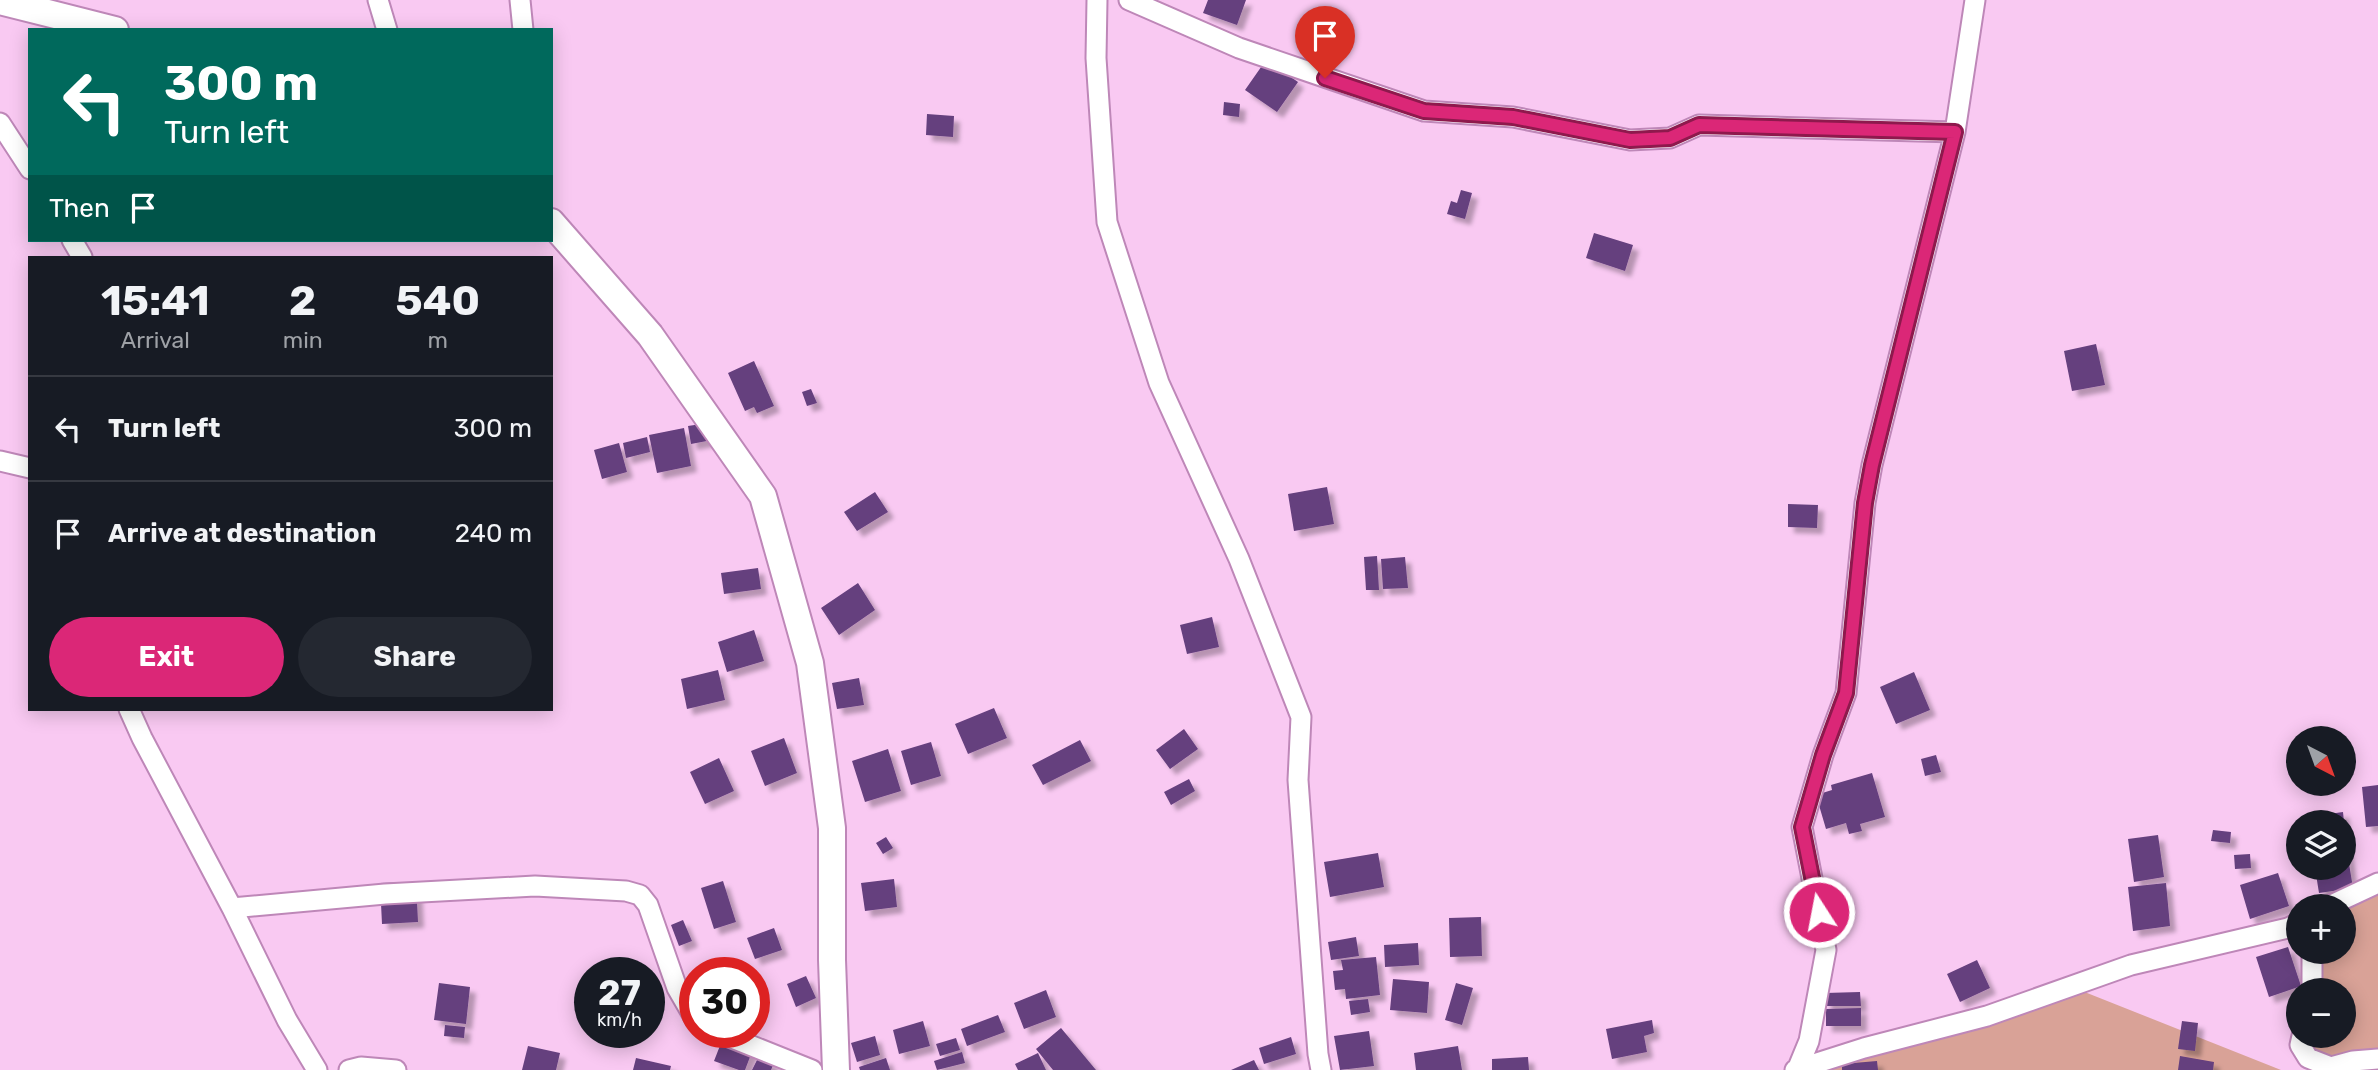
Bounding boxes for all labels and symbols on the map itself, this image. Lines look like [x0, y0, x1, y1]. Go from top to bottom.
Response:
pin [1295, 6, 1355, 78]
north arrow [2286, 726, 2356, 796]
position arrow [1782, 875, 1856, 949]
speed limit sign: 30 [679, 957, 770, 1048]

